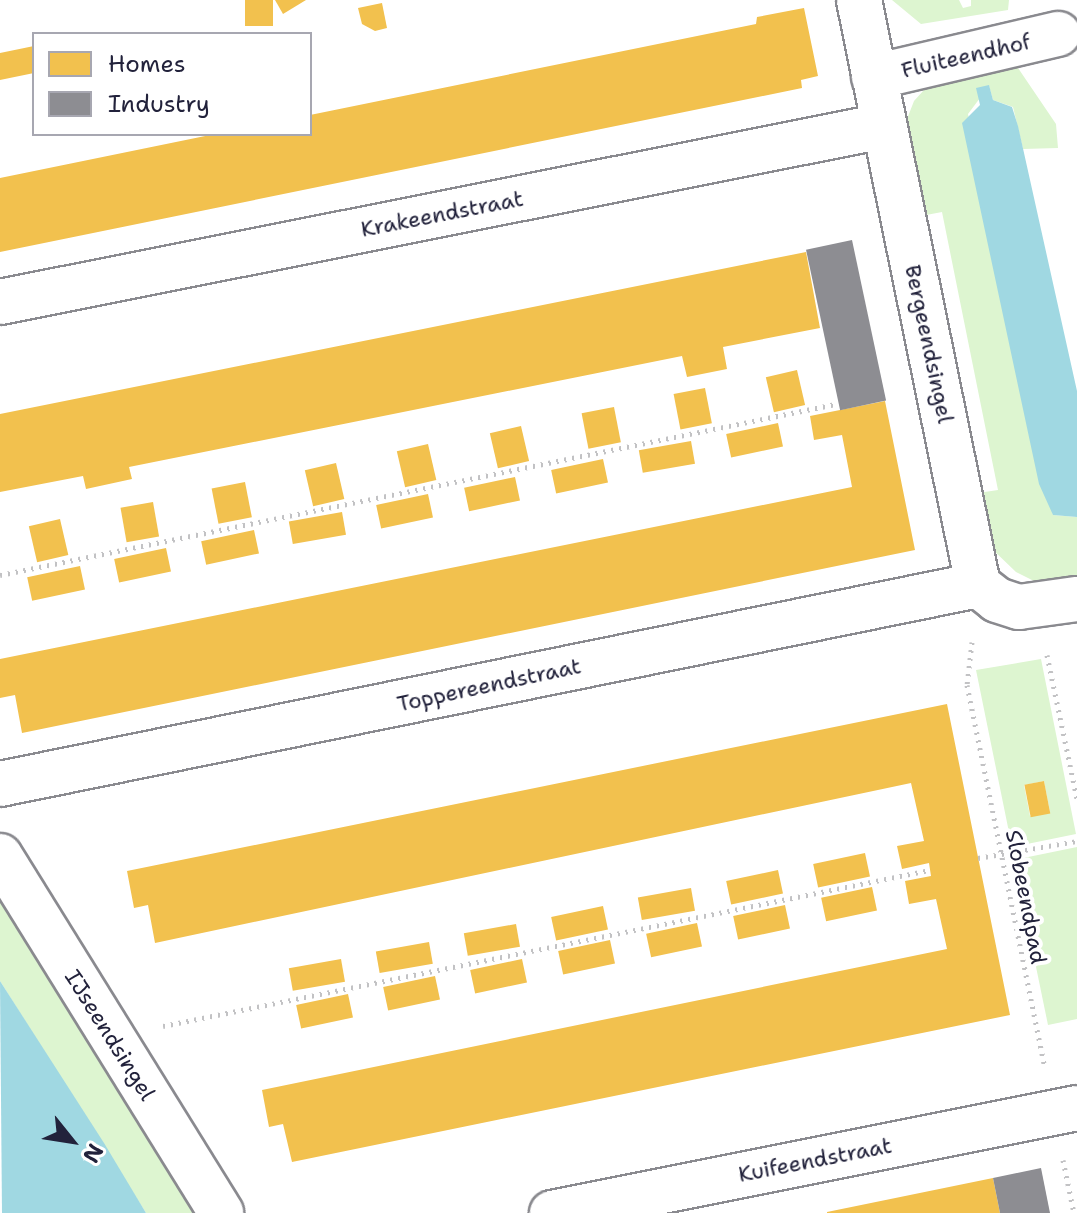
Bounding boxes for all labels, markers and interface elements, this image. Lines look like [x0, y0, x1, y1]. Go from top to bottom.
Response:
street label: Fluiteendhof [899, 28, 1033, 84]
legend [32, 32, 312, 136]
text: Homes [108, 48, 186, 80]
text: Industry [108, 88, 210, 120]
street label: Krakeendstraat [359, 185, 525, 243]
street label: Bergeendsingel [899, 262, 959, 426]
street label: Toppereendstraat [395, 653, 583, 717]
street label: Slobeendpad [1000, 828, 1052, 966]
street label: IJseendsingel [59, 965, 161, 1105]
north arrow [32, 1101, 112, 1181]
street label: Kuifeendstraat [736, 1132, 894, 1188]
text: N [76, 1138, 110, 1168]

